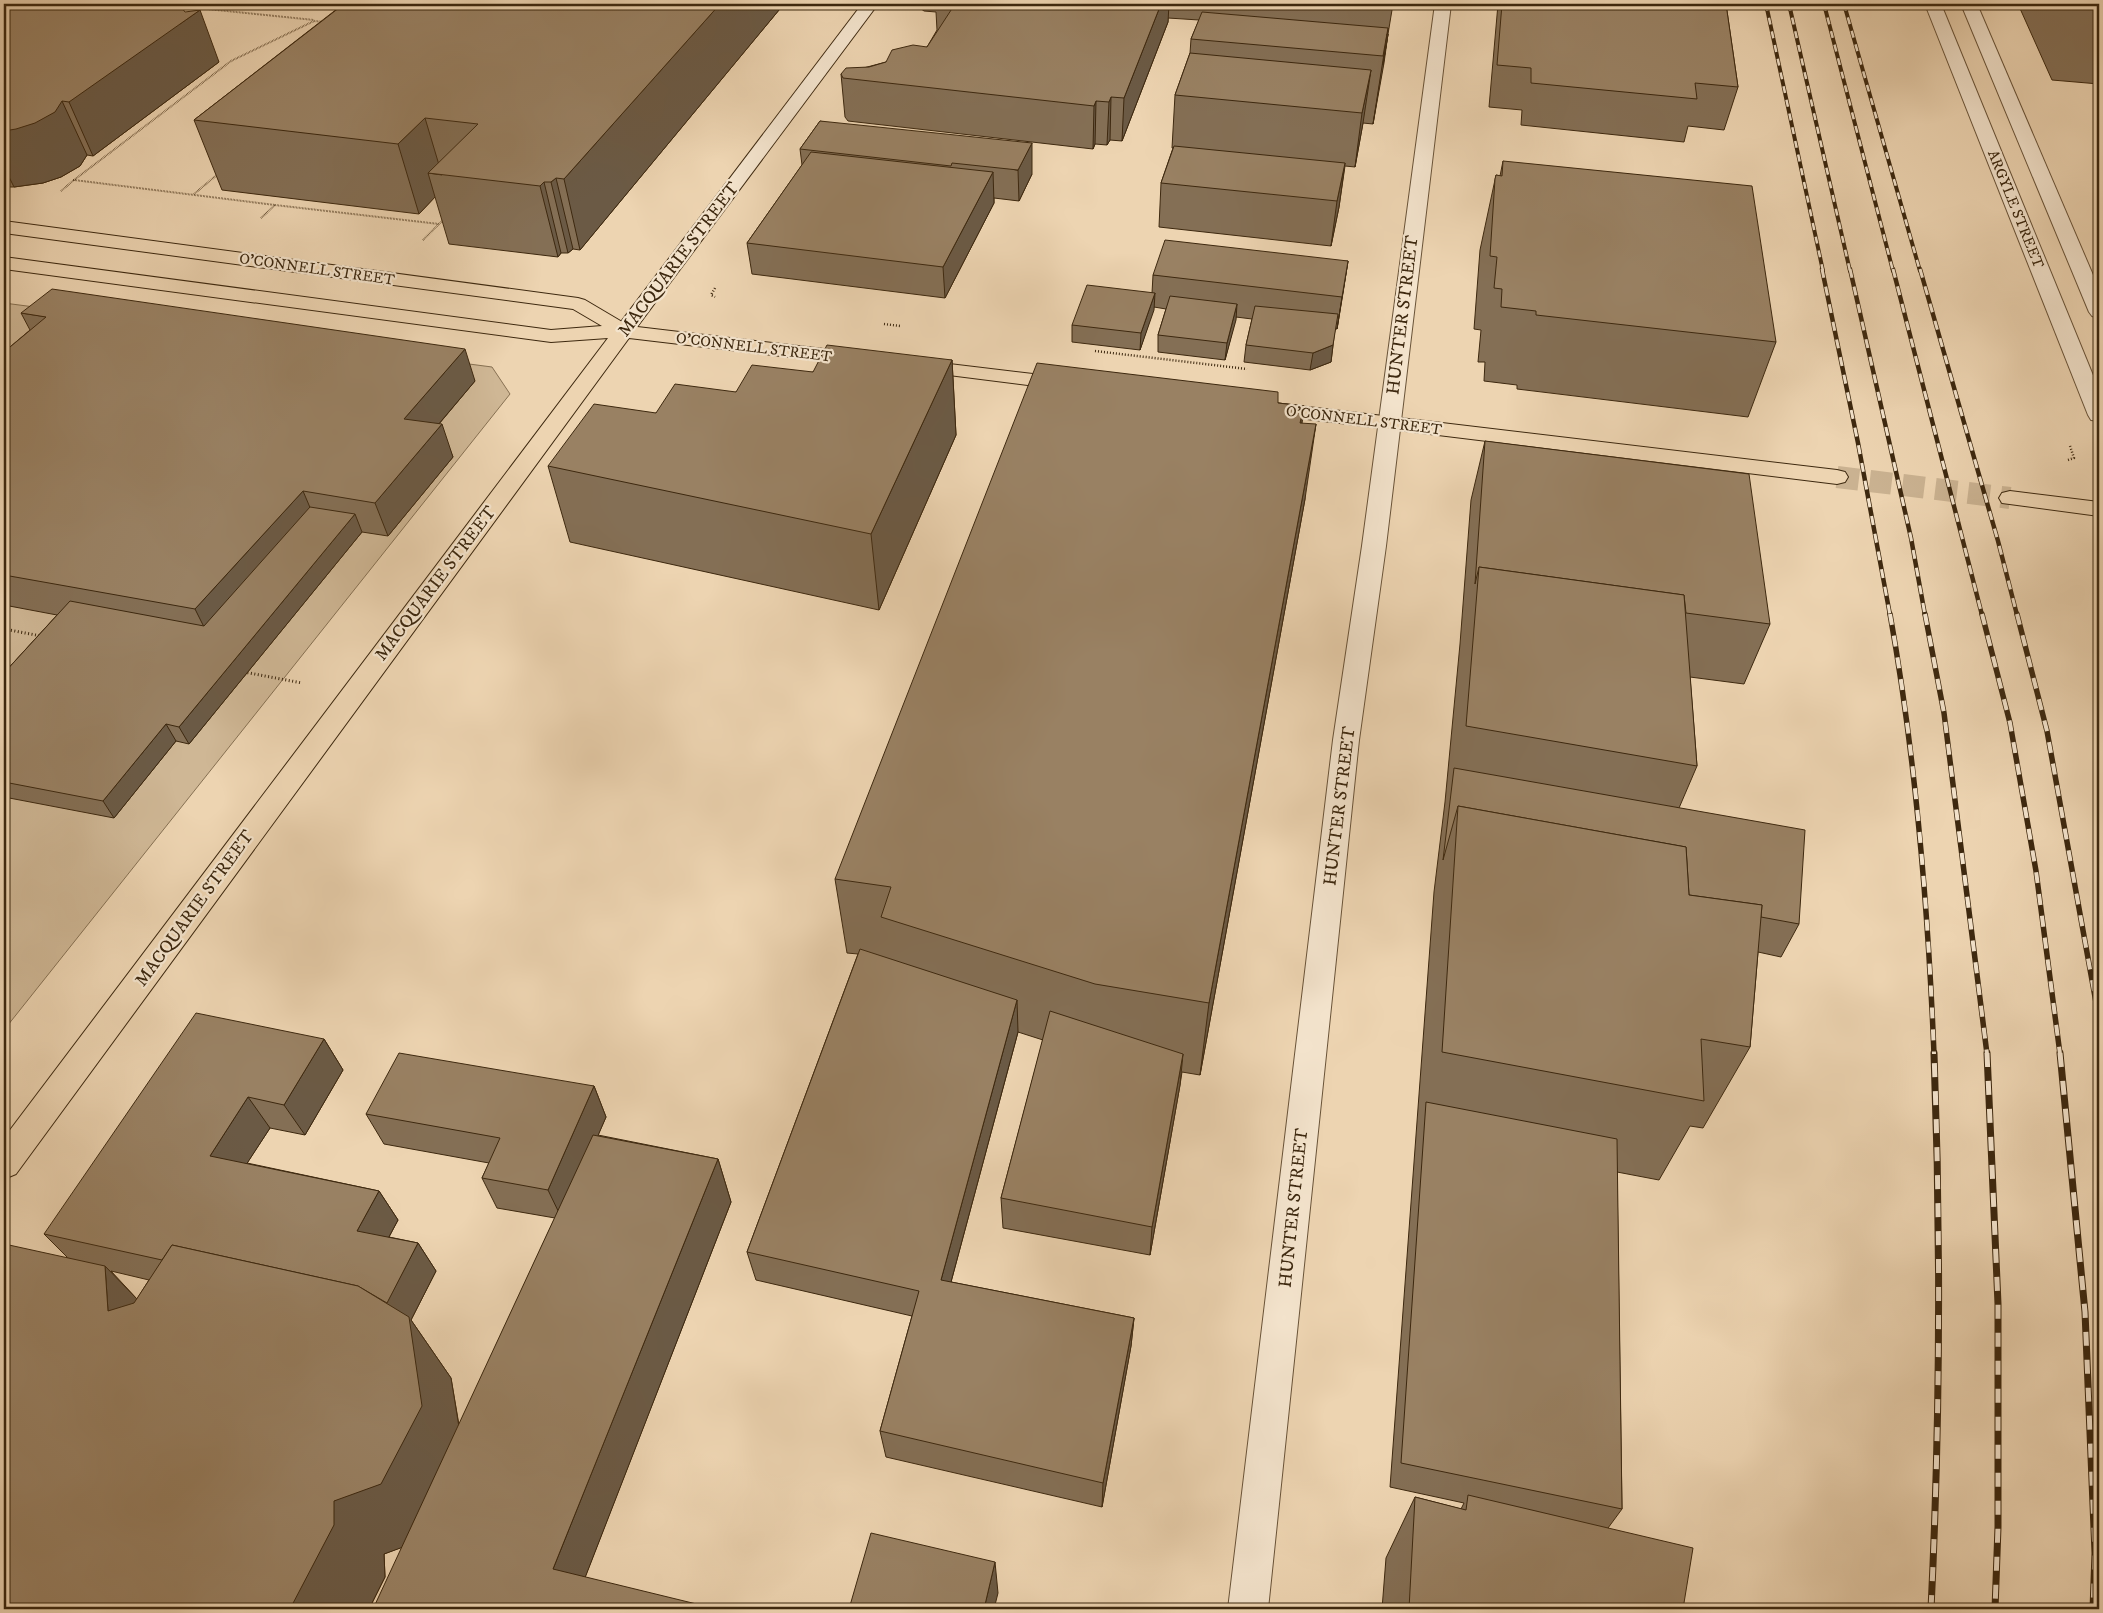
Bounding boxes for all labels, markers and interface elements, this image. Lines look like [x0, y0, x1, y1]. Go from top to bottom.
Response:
street label: ARGYLE STREET [1983, 147, 2048, 272]
street label: MACQUARIE STREET [613, 178, 744, 341]
street label: HUNTER STREET [1382, 234, 1424, 396]
street label: O'CONNELL STREET [238, 249, 397, 290]
street label: O'CONNELL STREET [675, 329, 834, 367]
street label: O'CONNELL STREET [1285, 402, 1444, 440]
street label: MACQUARIE STREET [370, 502, 501, 665]
street label: HUNTER STREET [1319, 725, 1361, 887]
street label: MACQUARIE STREET [131, 826, 259, 991]
street label: HUNTER STREET [1275, 1127, 1313, 1289]

